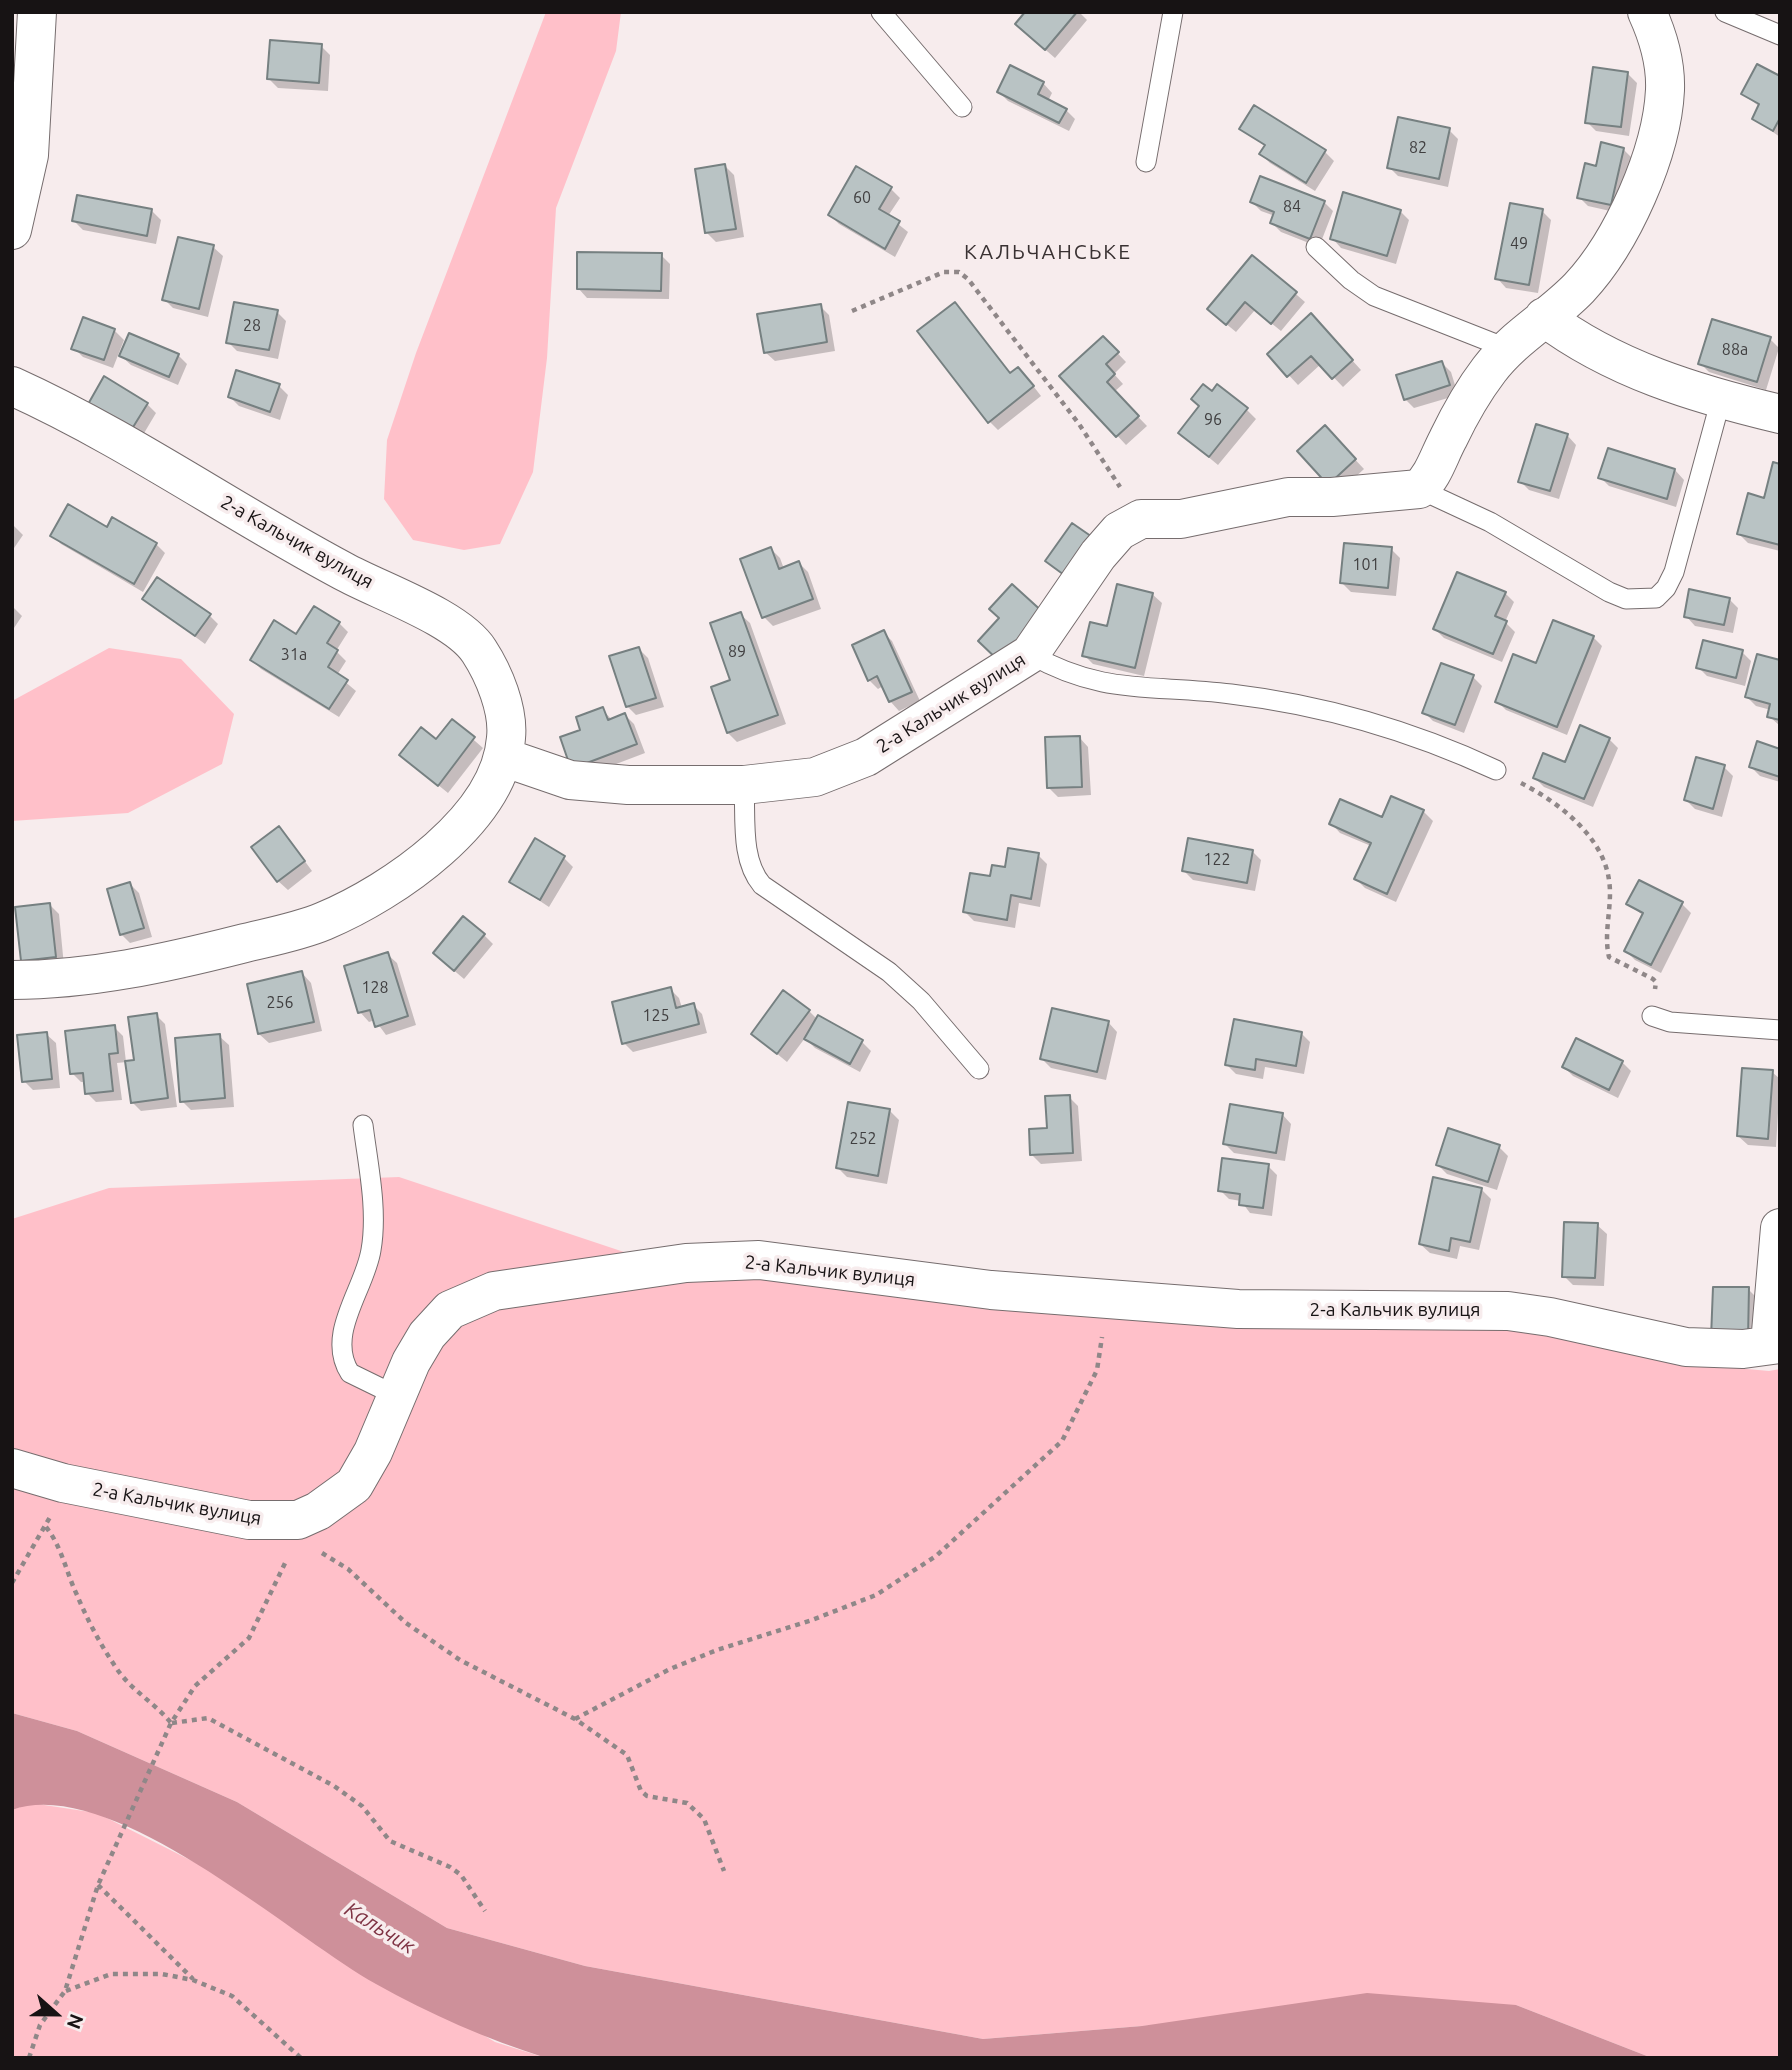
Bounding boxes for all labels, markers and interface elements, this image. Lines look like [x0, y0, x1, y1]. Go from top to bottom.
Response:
house number: 82 [1409, 138, 1427, 158]
house number: 60 [853, 188, 871, 208]
house number: 84 [1283, 197, 1301, 217]
house number: 49 [1510, 234, 1528, 254]
district label: КАЛЬЧАНСЬКЕ [965, 239, 1131, 265]
house number: 28 [243, 316, 261, 336]
house number: 88а [1722, 340, 1748, 360]
house number: 96 [1204, 410, 1222, 430]
street label: 2-а Кальчик вулиця [217, 491, 377, 593]
house number: 101 [1352, 555, 1380, 575]
house number: 89 [728, 642, 746, 662]
house number: 31а [281, 645, 307, 665]
street label: 2-а Кальчик вулиця [872, 648, 1030, 758]
house number: 122 [1203, 850, 1231, 870]
house number: 128 [361, 978, 389, 998]
house number: 256 [266, 993, 294, 1013]
house number: 125 [642, 1006, 670, 1026]
house number: 252 [849, 1129, 877, 1149]
street label: 2-а Кальчик вулиця [744, 1251, 916, 1291]
street label: 2-а Кальчик вулиця [1310, 1299, 1480, 1321]
street label: 2-а Кальчик вулиця [91, 1478, 263, 1530]
water label: Кальчик [340, 1897, 420, 1959]
north arrow [21, 1979, 91, 2049]
text: N [63, 2011, 88, 2032]

